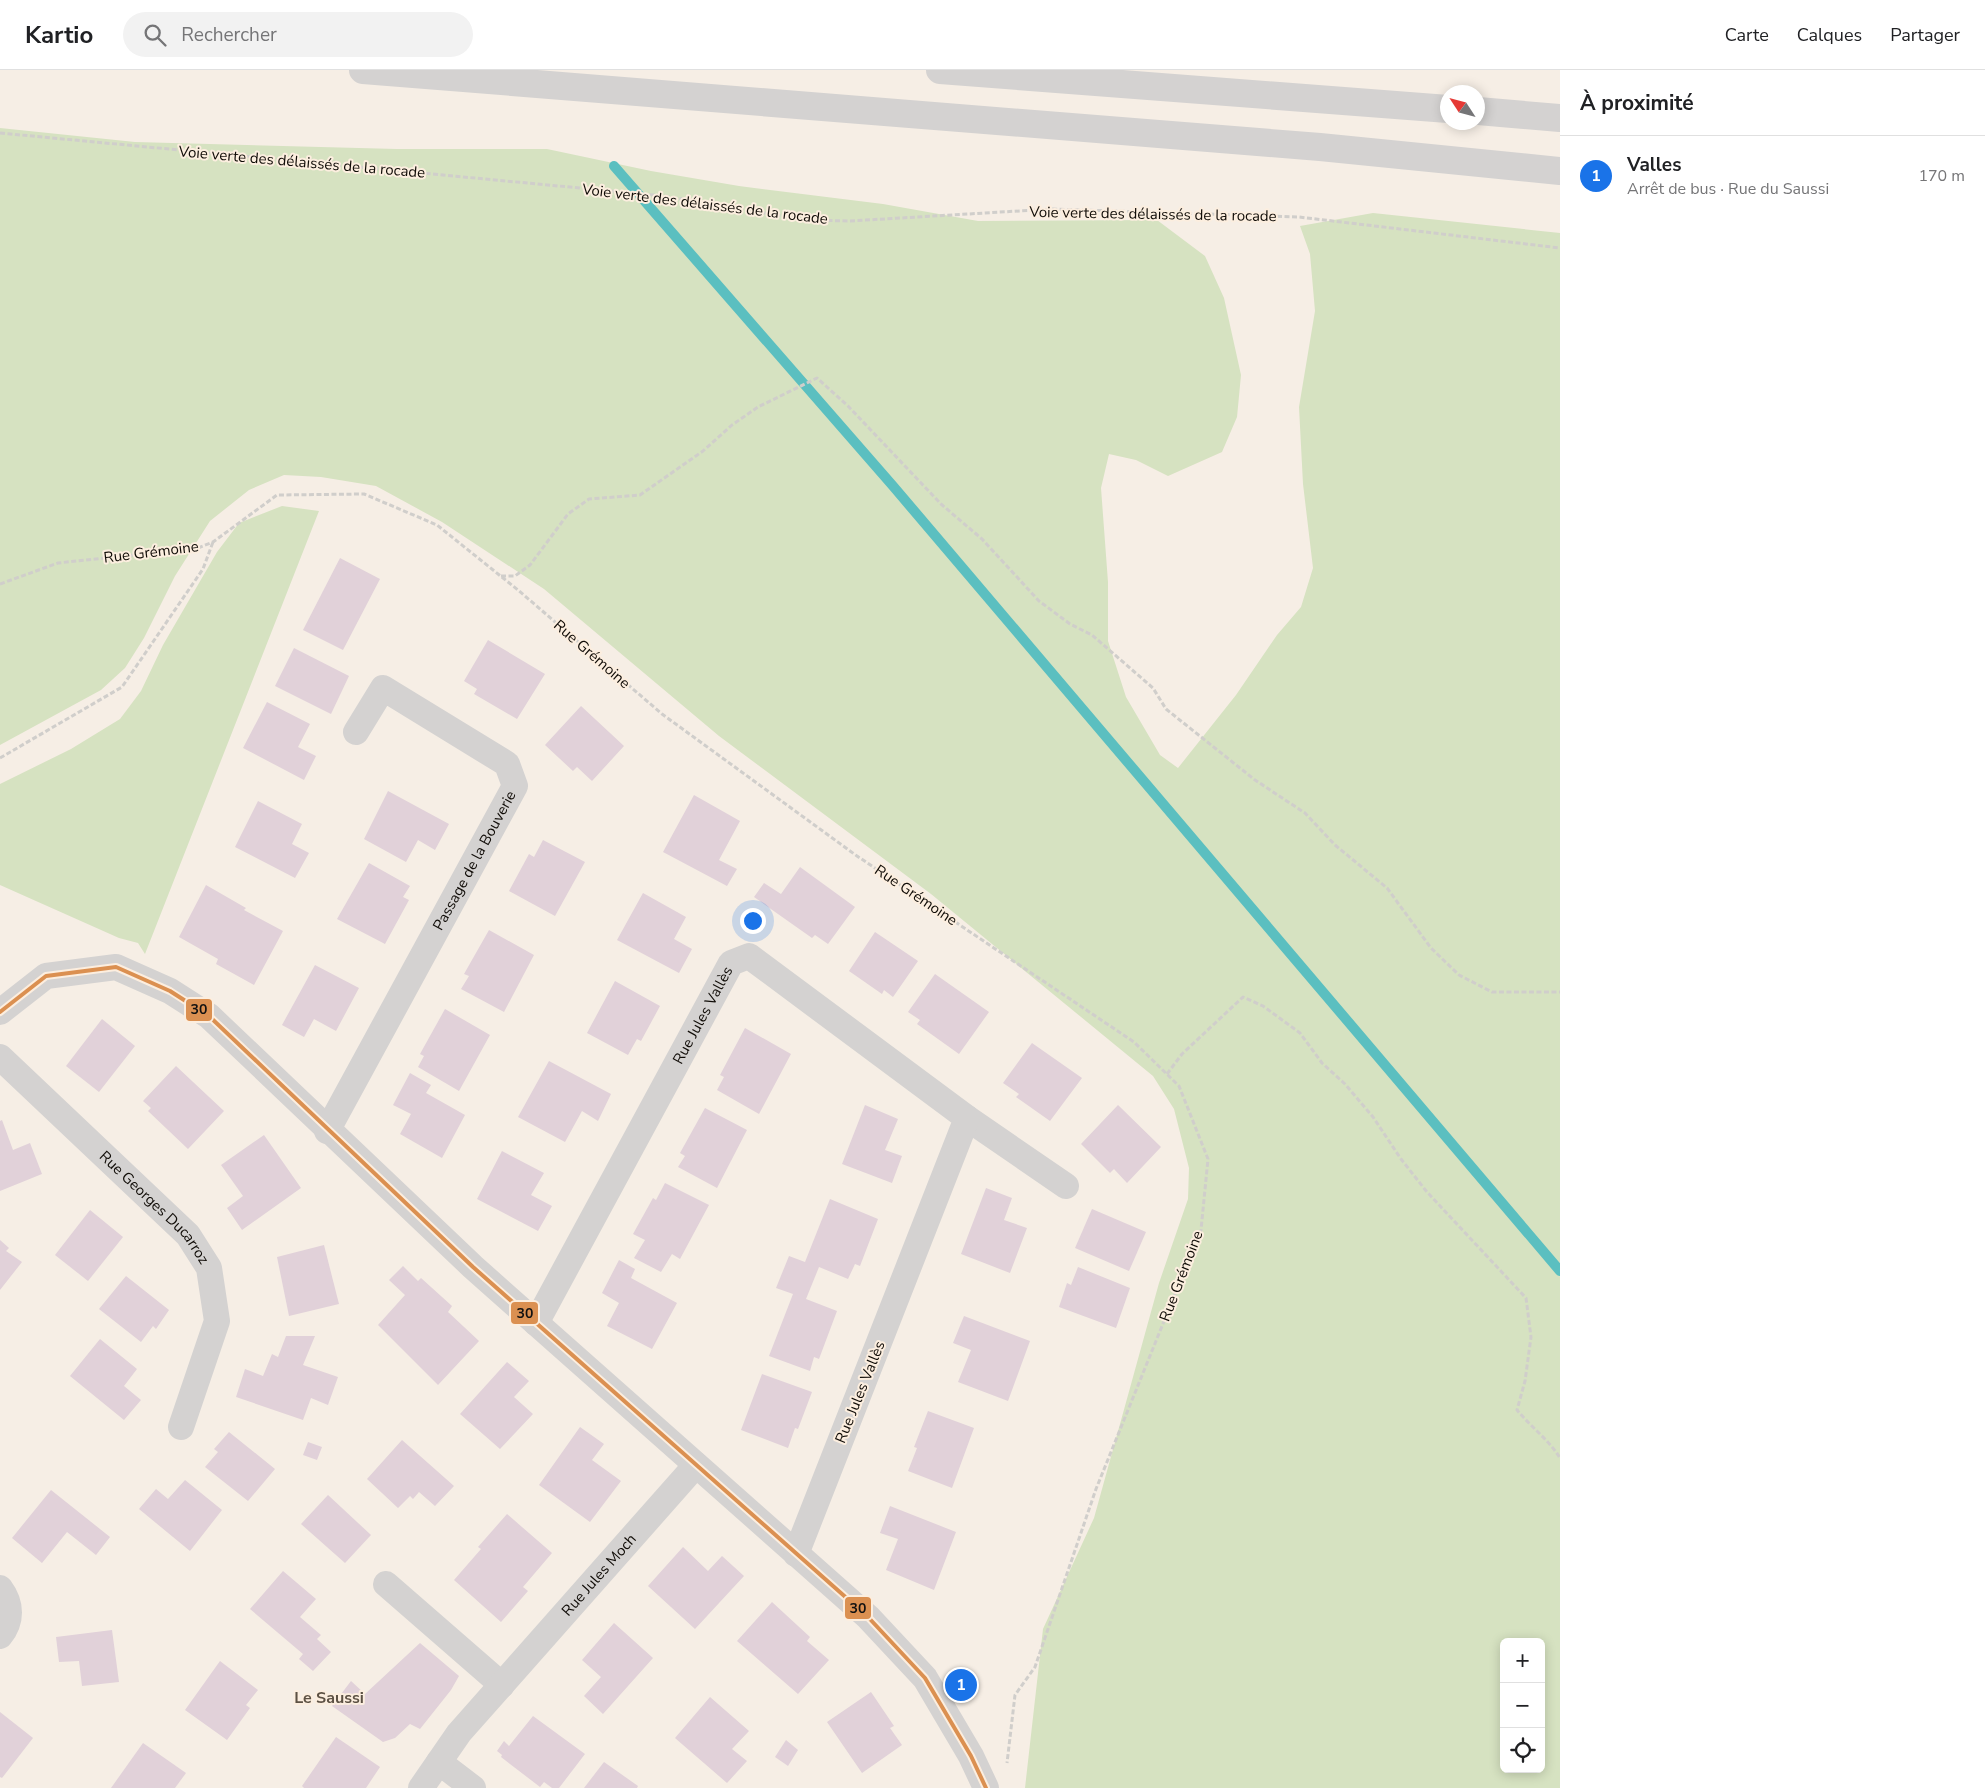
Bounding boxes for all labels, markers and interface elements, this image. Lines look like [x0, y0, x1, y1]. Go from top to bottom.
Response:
search box [123, 12, 473, 57]
text: Kartio [25, 19, 93, 51]
icon: search [141, 21, 169, 49]
text: Rechercher [181, 22, 277, 48]
text: Carte [1725, 23, 1769, 47]
text: Calques [1797, 23, 1862, 47]
text: Partager [1890, 23, 1960, 47]
north arrow [1440, 85, 1485, 130]
text: À proximité [1580, 89, 1694, 117]
street label: Voie verte des délaissés de la rocade [177, 141, 426, 183]
text: Valles [1627, 152, 1681, 178]
text: 1 [1591, 165, 1601, 187]
text: 170 m [1918, 165, 1965, 187]
text: Arrêt de bus · Rue du Saussi [1627, 178, 1829, 200]
street label: Voie verte des délaissés de la rocade [580, 179, 829, 229]
street label: Voie verte des délaissés de la rocade [1028, 202, 1277, 226]
street label: Rue Grémoine [102, 536, 200, 568]
street label: Rue Grémoine [549, 615, 635, 693]
street label: Passage de la Bouverie [428, 787, 521, 934]
street label: Rue Grémoine [871, 860, 961, 930]
your location [740, 908, 766, 934]
street label: Rue Jules Vallès [668, 963, 737, 1068]
line badge: 30 [185, 998, 213, 1022]
text: 30 [191, 1000, 207, 1019]
street label: Rue Georges Ducarroz [95, 1146, 214, 1268]
street label: Rue Grémoine [1155, 1228, 1207, 1324]
line badge: 30 [510, 1301, 539, 1325]
text: 30 [517, 1304, 533, 1323]
street label: Rue Jules Vallès [830, 1338, 890, 1446]
street label: Rue Jules Moch [557, 1529, 641, 1620]
line badge: 30 [844, 1596, 872, 1620]
text: 30 [850, 1599, 866, 1618]
map controls [1500, 1638, 1545, 1773]
button: + [1500, 1638, 1545, 1683]
pin: 1 [945, 1666, 977, 1704]
button: − [1500, 1683, 1545, 1728]
district label: Le Saussi [294, 1687, 364, 1709]
button: locate [1500, 1728, 1545, 1773]

